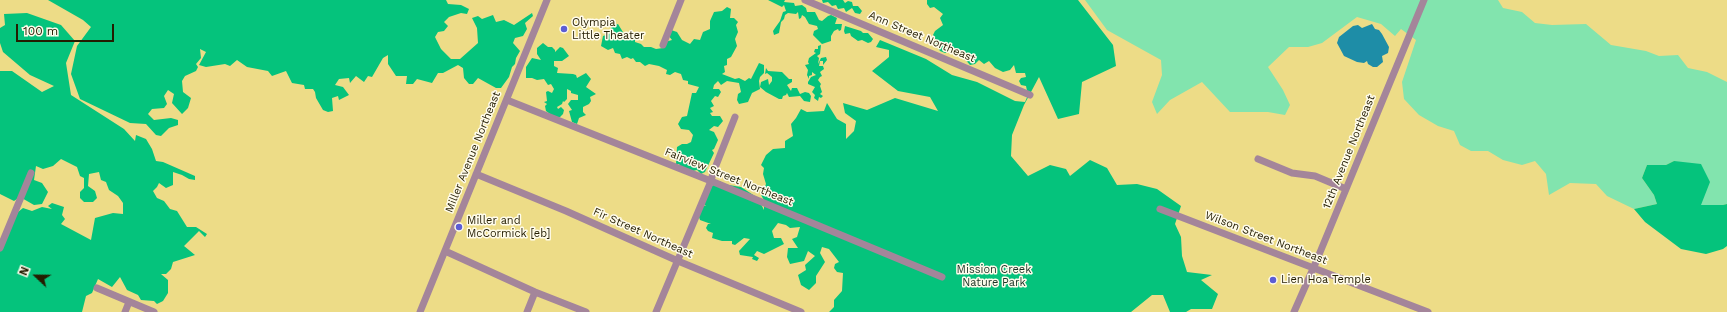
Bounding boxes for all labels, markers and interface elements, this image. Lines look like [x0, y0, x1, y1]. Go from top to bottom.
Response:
street label: Ann Street Northeast [867, 9, 977, 65]
scale bar [18, 16, 116, 42]
place label: Olympia Little Theater [572, 16, 645, 42]
text: 100 m [23, 24, 58, 38]
marker: Olympia Little Theater [559, 24, 569, 34]
street label: Miller Avenue Northeast [443, 90, 503, 214]
street label: 12th Avenue Northeast [1320, 93, 1378, 211]
street label: Fairview Street Northeast [663, 145, 795, 209]
street label: Fir Street Northeast [591, 205, 695, 261]
street label: Wilson Street Northeast [1203, 209, 1329, 267]
place label: Miller and McCormick [eb] [467, 214, 550, 240]
marker: Miller and McCormick [eb] [454, 222, 464, 232]
north arrow [16, 256, 56, 296]
park label: Mission Creek Nature Park [957, 263, 1031, 289]
text: N [17, 265, 32, 278]
place label: Lien Hoa Temple [1281, 273, 1371, 287]
marker: Lien Hoa Temple [1268, 275, 1278, 285]

